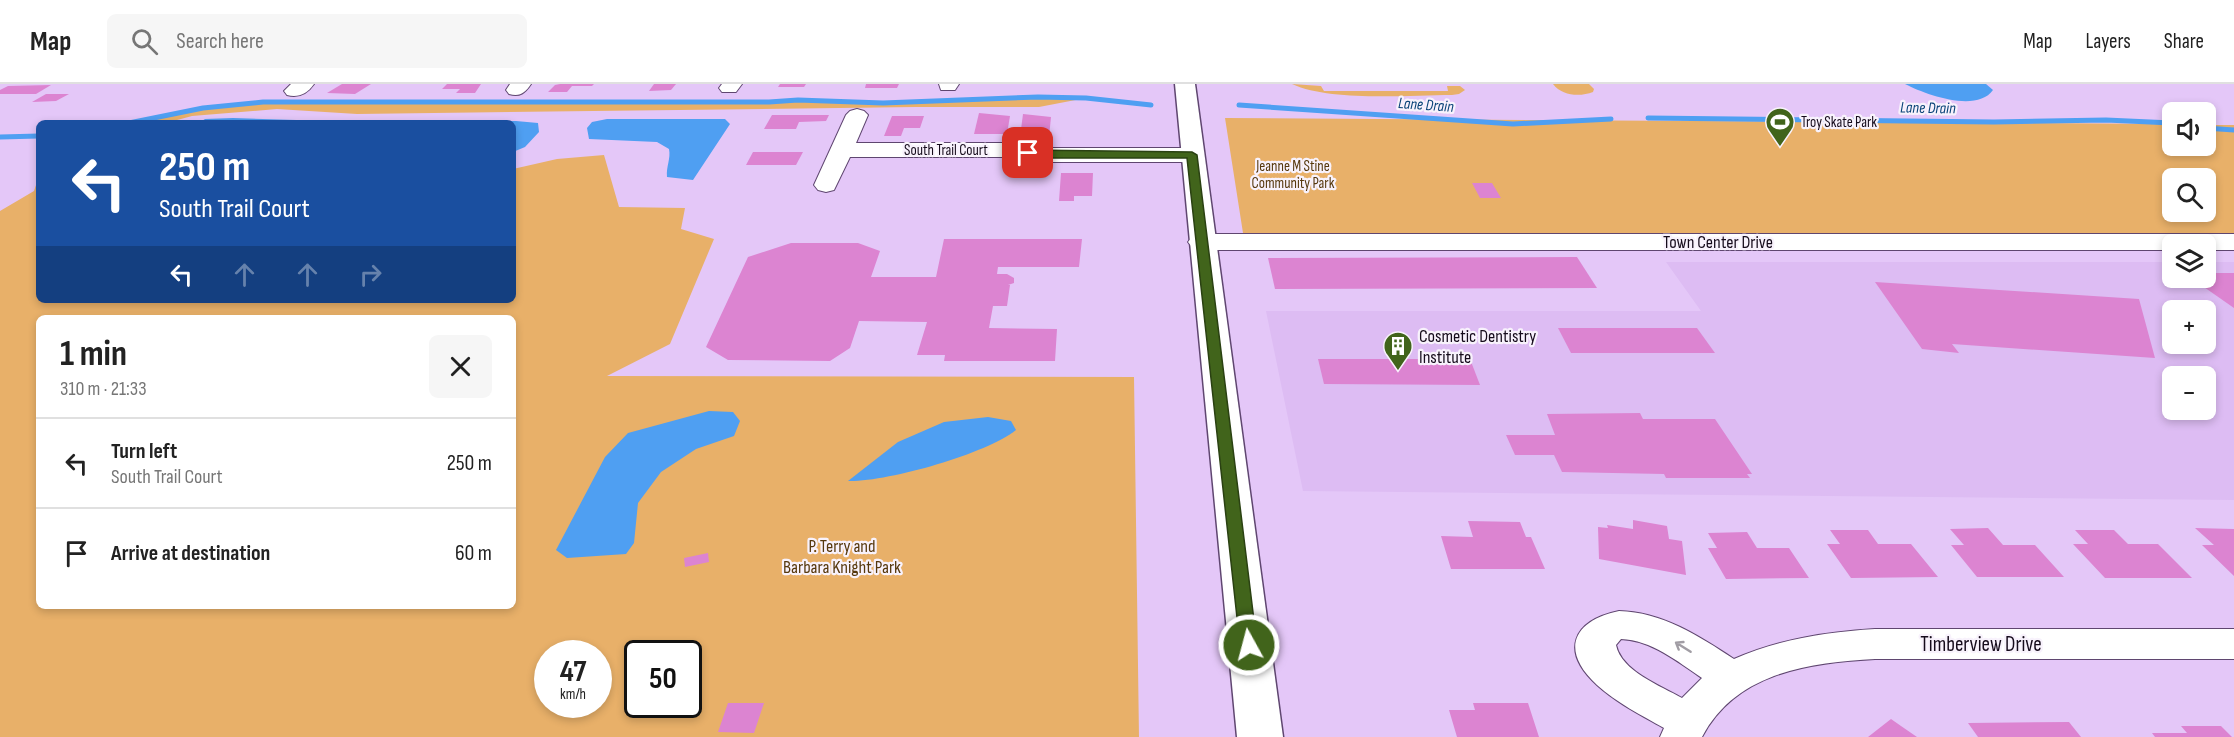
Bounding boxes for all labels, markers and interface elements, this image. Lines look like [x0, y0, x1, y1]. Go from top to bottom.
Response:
search box [107, 14, 527, 68]
text: Map [30, 25, 71, 58]
icon: search [128, 25, 161, 58]
text: Search here [176, 28, 264, 55]
text: Map [2023, 29, 2052, 54]
text: Layers [2085, 29, 2131, 54]
text: Share [2164, 29, 2204, 54]
water label: Lane Drain [1397, 94, 1455, 117]
water label: Lane Drain [1900, 99, 1956, 118]
map controls [2162, 102, 2216, 420]
button: sound [2162, 102, 2216, 156]
sports icon: Troy Skate Park [1764, 106, 1796, 148]
place label: Troy Skate Park [1801, 113, 1877, 132]
pin [1002, 127, 1053, 178]
icon: arrive [1011, 136, 1044, 169]
street label: South Trail Court [904, 141, 988, 160]
text: 250 m [159, 142, 250, 193]
icon: left [60, 144, 138, 222]
park label: Jeanne M Stine Community Park [1252, 157, 1335, 193]
button: search [2162, 168, 2216, 222]
text: South Trail Court [159, 193, 310, 225]
street label: Town Center Drive [1663, 232, 1773, 253]
button: layers [2162, 234, 2216, 288]
icon: left [165, 258, 198, 291]
icon: ahead [228, 258, 261, 291]
icon: ahead [291, 258, 324, 291]
icon: right [354, 258, 387, 291]
button: + [2162, 300, 2216, 354]
place label: Cosmetic Dentistry Institute [1419, 326, 1536, 368]
building icon: Cosmetic Dentistry Institute [1382, 330, 1414, 372]
text: 1 min [60, 333, 127, 376]
button: close [429, 335, 492, 398]
button: − [2162, 366, 2216, 420]
text: 310 m · 21:33 [60, 377, 147, 401]
text: Turn left [111, 438, 177, 465]
icon: left [60, 447, 93, 480]
text: 250 m [447, 450, 492, 477]
text: South Trail Court [111, 465, 223, 489]
park label: P. Terry and Barbara Knight Park [783, 536, 901, 578]
icon: arrive [60, 537, 93, 570]
text: Arrive at destination [111, 540, 270, 567]
text: 60 m [455, 540, 492, 567]
position arrow [1217, 613, 1281, 677]
street label: Timberview Drive [1920, 632, 2042, 657]
speed limit sign: 50 [624, 640, 702, 718]
one-way arrow [1675, 641, 1692, 653]
text: 47 [560, 654, 586, 690]
text: km/h [560, 685, 586, 704]

